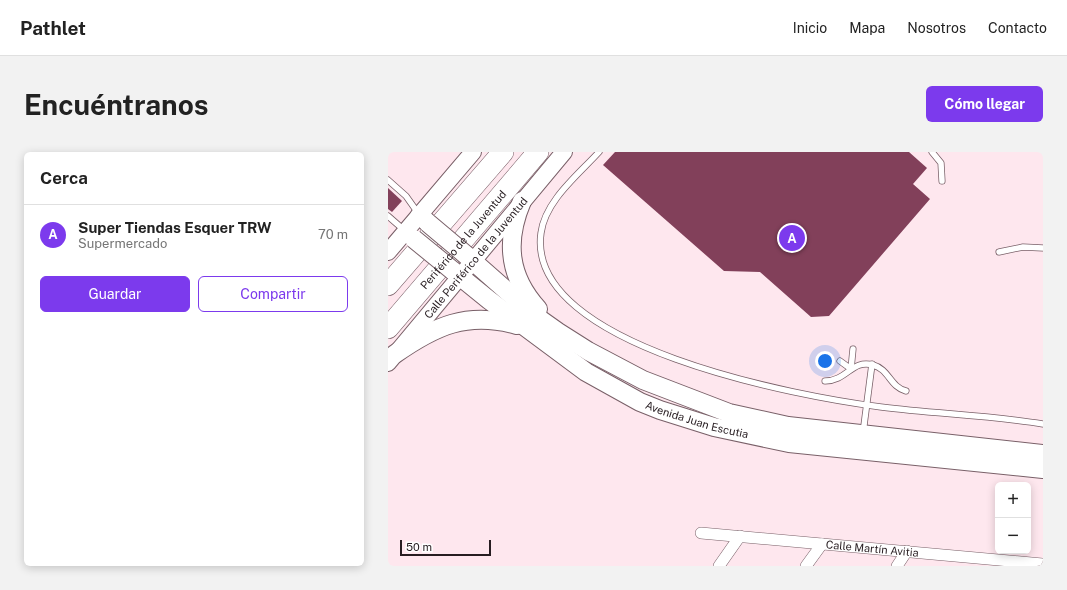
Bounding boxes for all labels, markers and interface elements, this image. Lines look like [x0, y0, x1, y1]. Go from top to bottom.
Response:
text: Pathlet [20, 17, 86, 39]
text: Inicio [793, 20, 827, 36]
text: Mapa [849, 20, 885, 36]
text: Nosotros [907, 20, 966, 36]
text: Contacto [988, 20, 1047, 36]
button: Cómo llegar [926, 86, 1043, 122]
text: Encuéntranos [24, 88, 209, 121]
text: Cerca [40, 168, 88, 188]
street label: Periférico de la Juventud [418, 188, 509, 291]
street label: Calle Periférico de la Juventud [422, 195, 530, 321]
text: Super Tiendas Esquer TRW [78, 219, 272, 236]
pin: A [779, 223, 805, 253]
text: A [48, 227, 58, 242]
text: 70 m [318, 227, 348, 242]
text: Supermercado [78, 236, 167, 251]
button: Guardar [40, 276, 190, 312]
button: Compartir [198, 276, 348, 312]
your location [815, 351, 835, 371]
street label: Avenida Juan Escutia [644, 399, 750, 440]
map controls [995, 482, 1031, 554]
button: + [995, 482, 1031, 518]
button: − [995, 518, 1031, 554]
scale bar [400, 538, 491, 557]
street label: Calle Martín Avitia [825, 538, 919, 559]
text: 50 m [406, 541, 432, 553]

